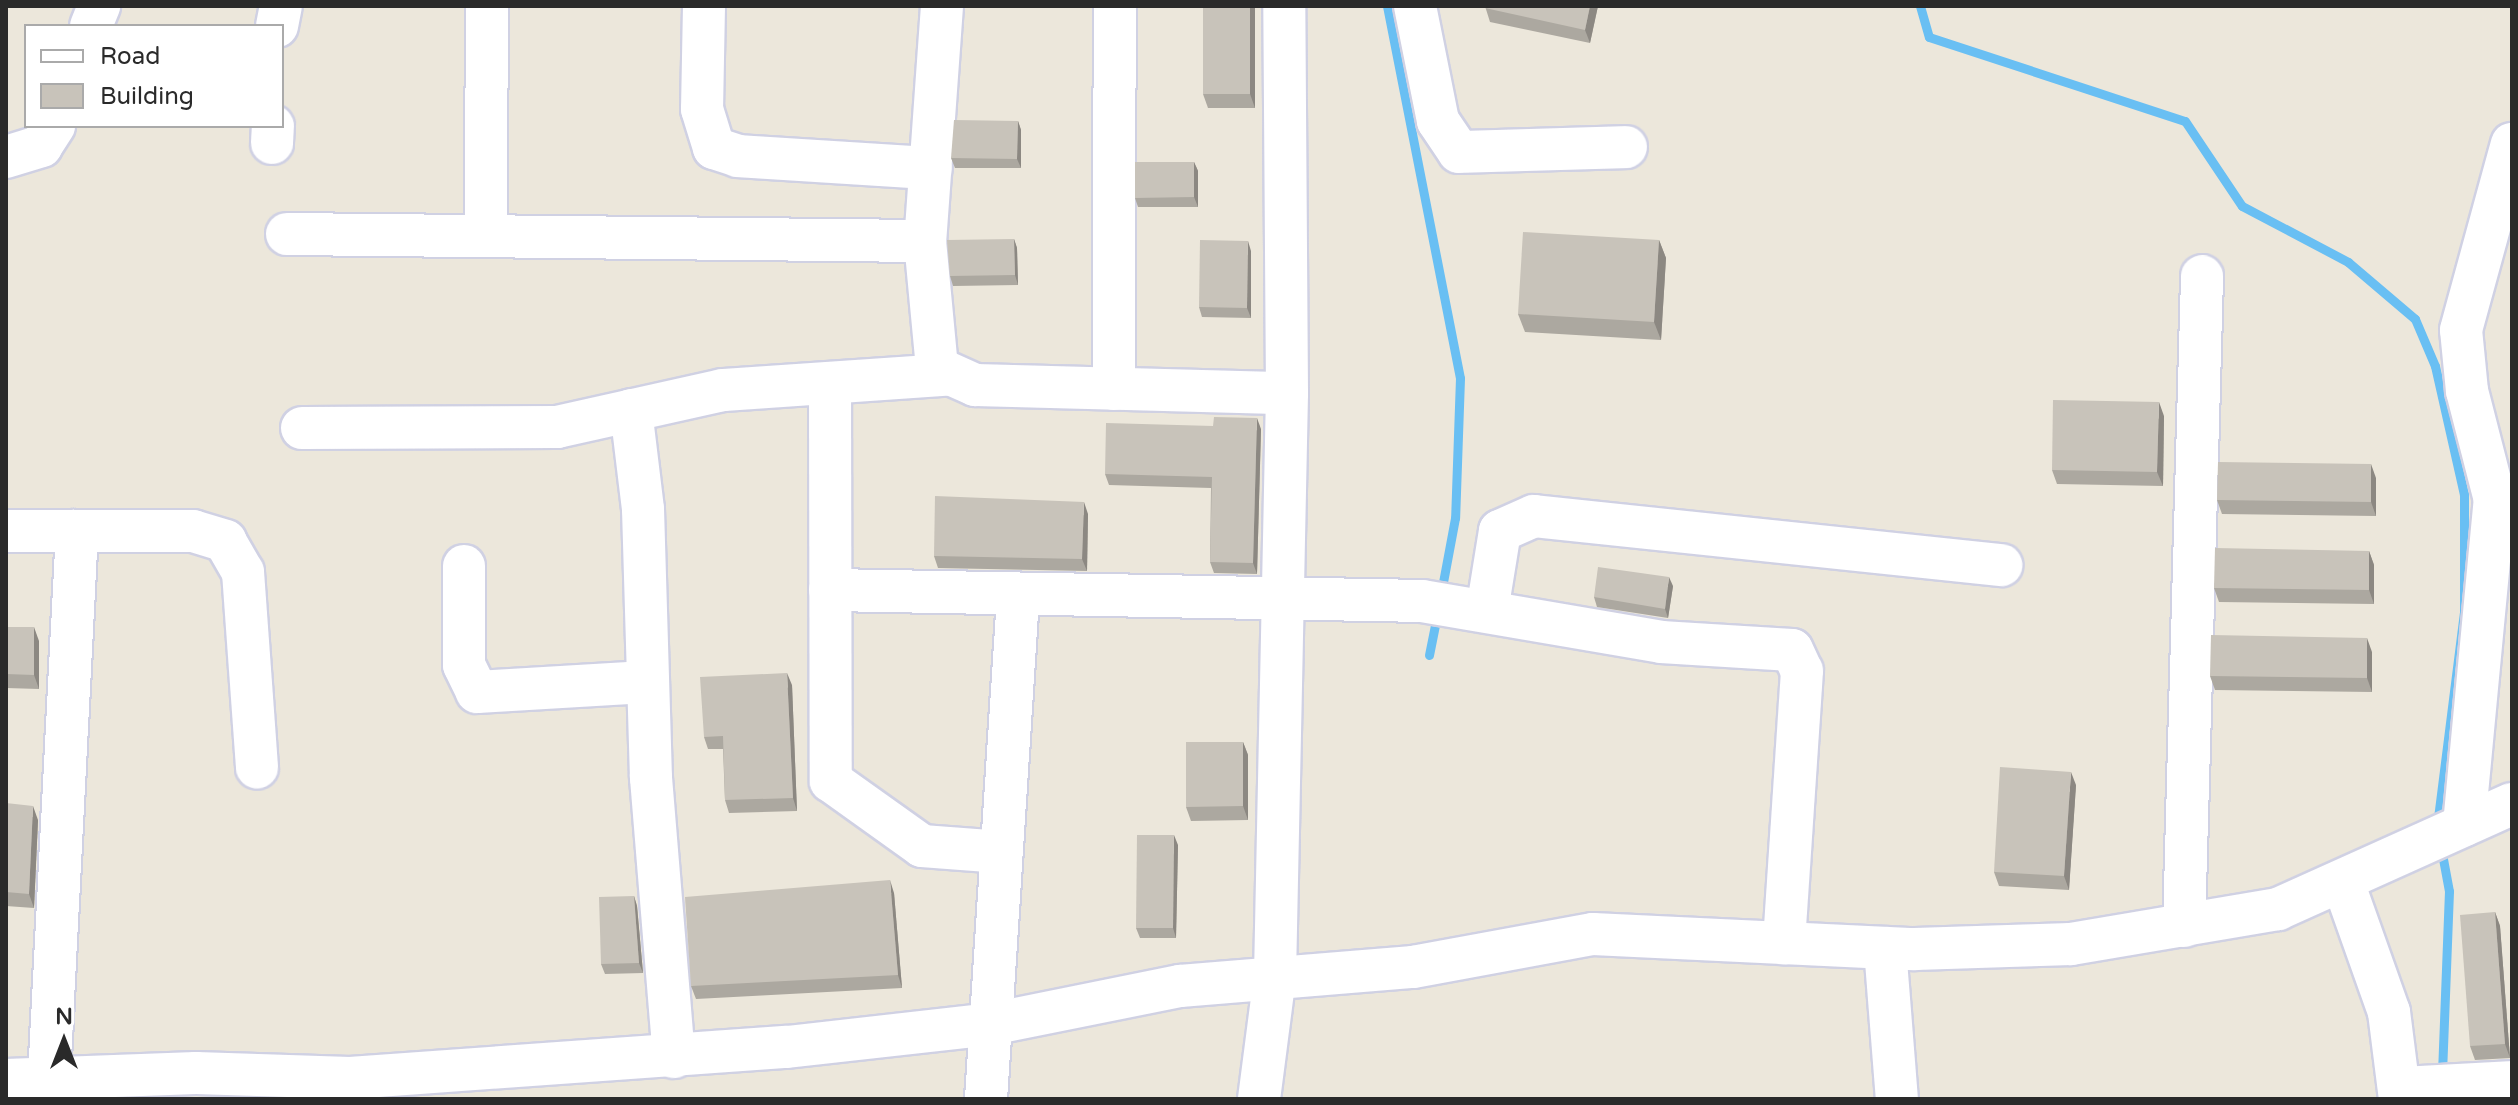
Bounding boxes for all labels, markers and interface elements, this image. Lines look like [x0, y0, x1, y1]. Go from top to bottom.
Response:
legend [24, 24, 284, 128]
text: Road [100, 42, 160, 71]
text: Building [100, 82, 194, 111]
north arrow [24, 1001, 104, 1081]
text: N [55, 1004, 73, 1030]

